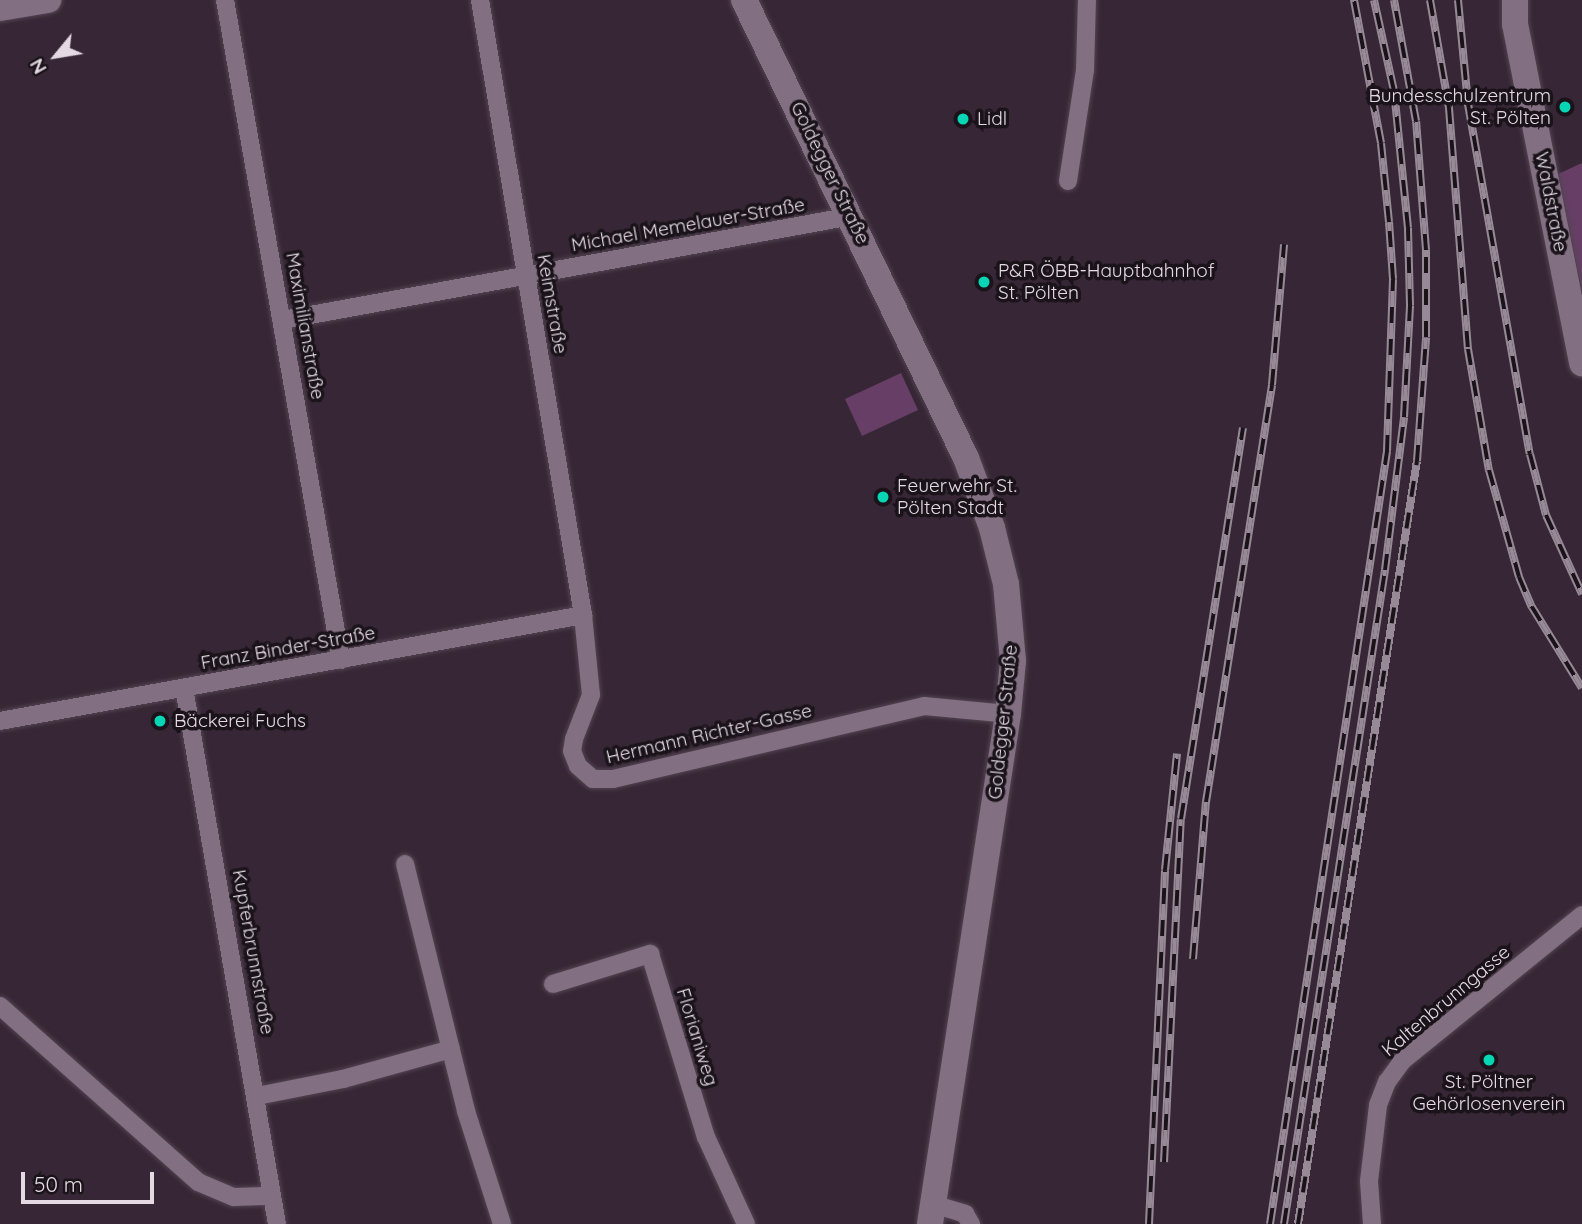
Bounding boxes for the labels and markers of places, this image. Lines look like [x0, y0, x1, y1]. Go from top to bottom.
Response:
place label: Bundesschulzentrum St. Pölten [1368, 85, 1551, 129]
marker: Bundesschulzentrum St. Pölten [1557, 99, 1573, 115]
place label: Lidl [977, 108, 1007, 130]
marker: Lidl [955, 111, 971, 127]
place label: P&R ÖBB-Hauptbahnhof St. Pölten [998, 260, 1215, 304]
marker: P&R ÖBB-Hauptbahnhof St. Pölten [976, 274, 992, 290]
place label: Feuerwehr St. Pölten Stadt [897, 475, 1017, 519]
marker: Feuerwehr St. Pölten Stadt [875, 489, 891, 505]
place label: Bäckerei Fuchs [174, 710, 306, 732]
marker: Bäckerei Fuchs [152, 713, 168, 729]
marker: St. Pöltner Gehörlosenverein [1481, 1052, 1497, 1068]
place label: St. Pöltner Gehörlosenverein [1412, 1071, 1566, 1115]

